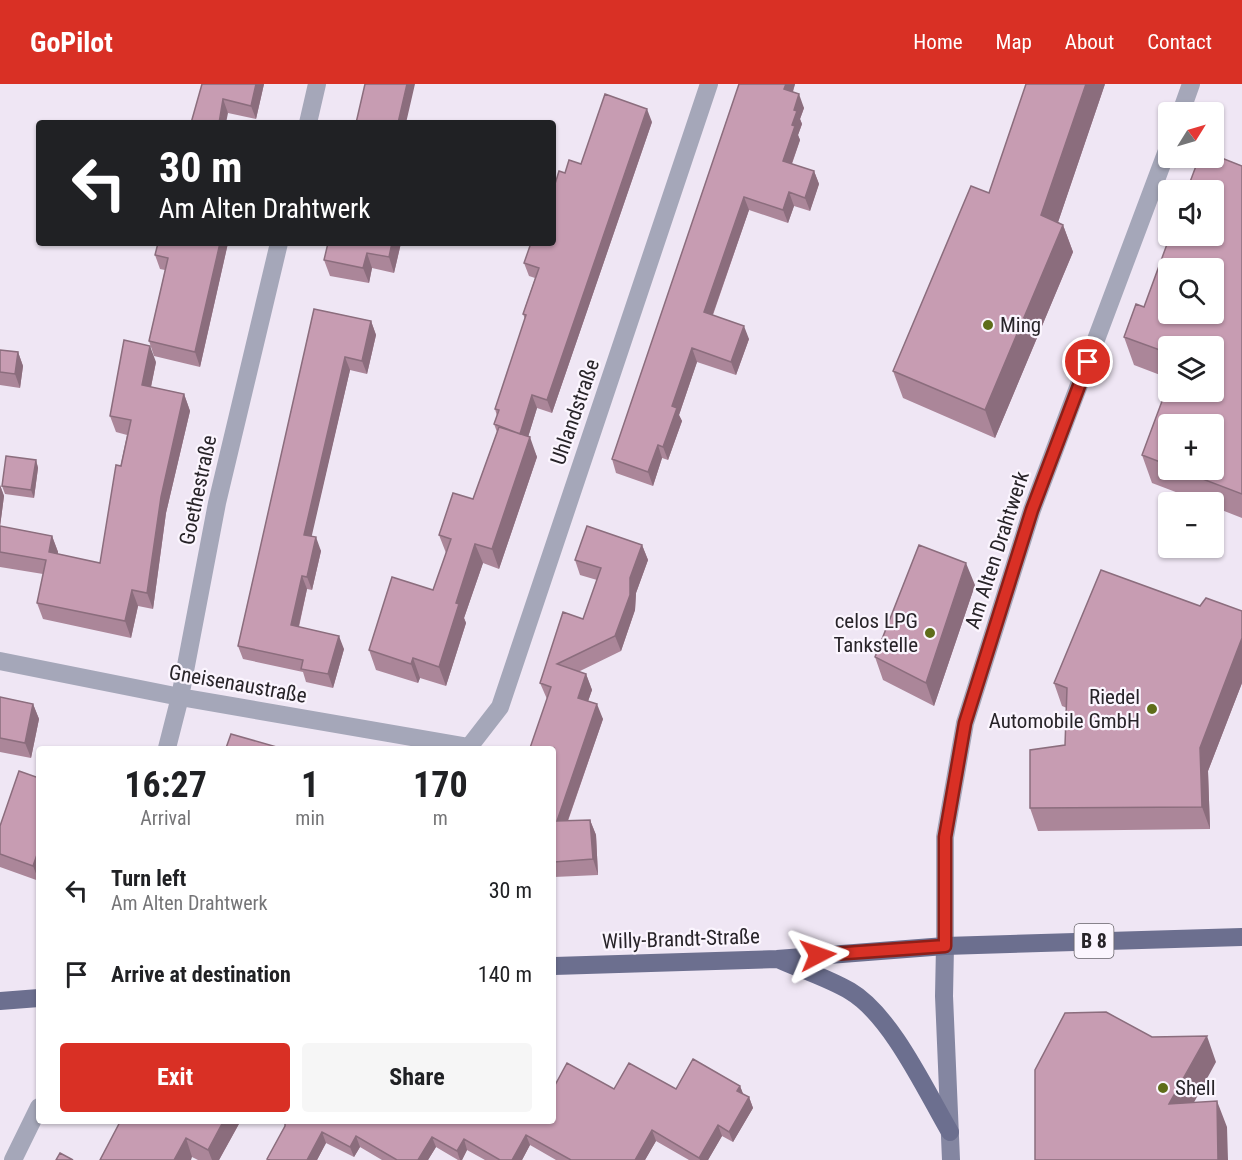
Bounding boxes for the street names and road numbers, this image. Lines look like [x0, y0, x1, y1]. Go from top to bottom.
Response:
street label: Uhlandstraße [546, 356, 604, 468]
street label: Goethestraße [175, 433, 221, 547]
street label: Am Alten Drahtwerk [960, 468, 1034, 632]
street label: Gneisenaustraße [167, 660, 309, 708]
street label: Willy-Brandt-Straße [602, 924, 760, 954]
road number: B 8 [1074, 924, 1114, 958]

